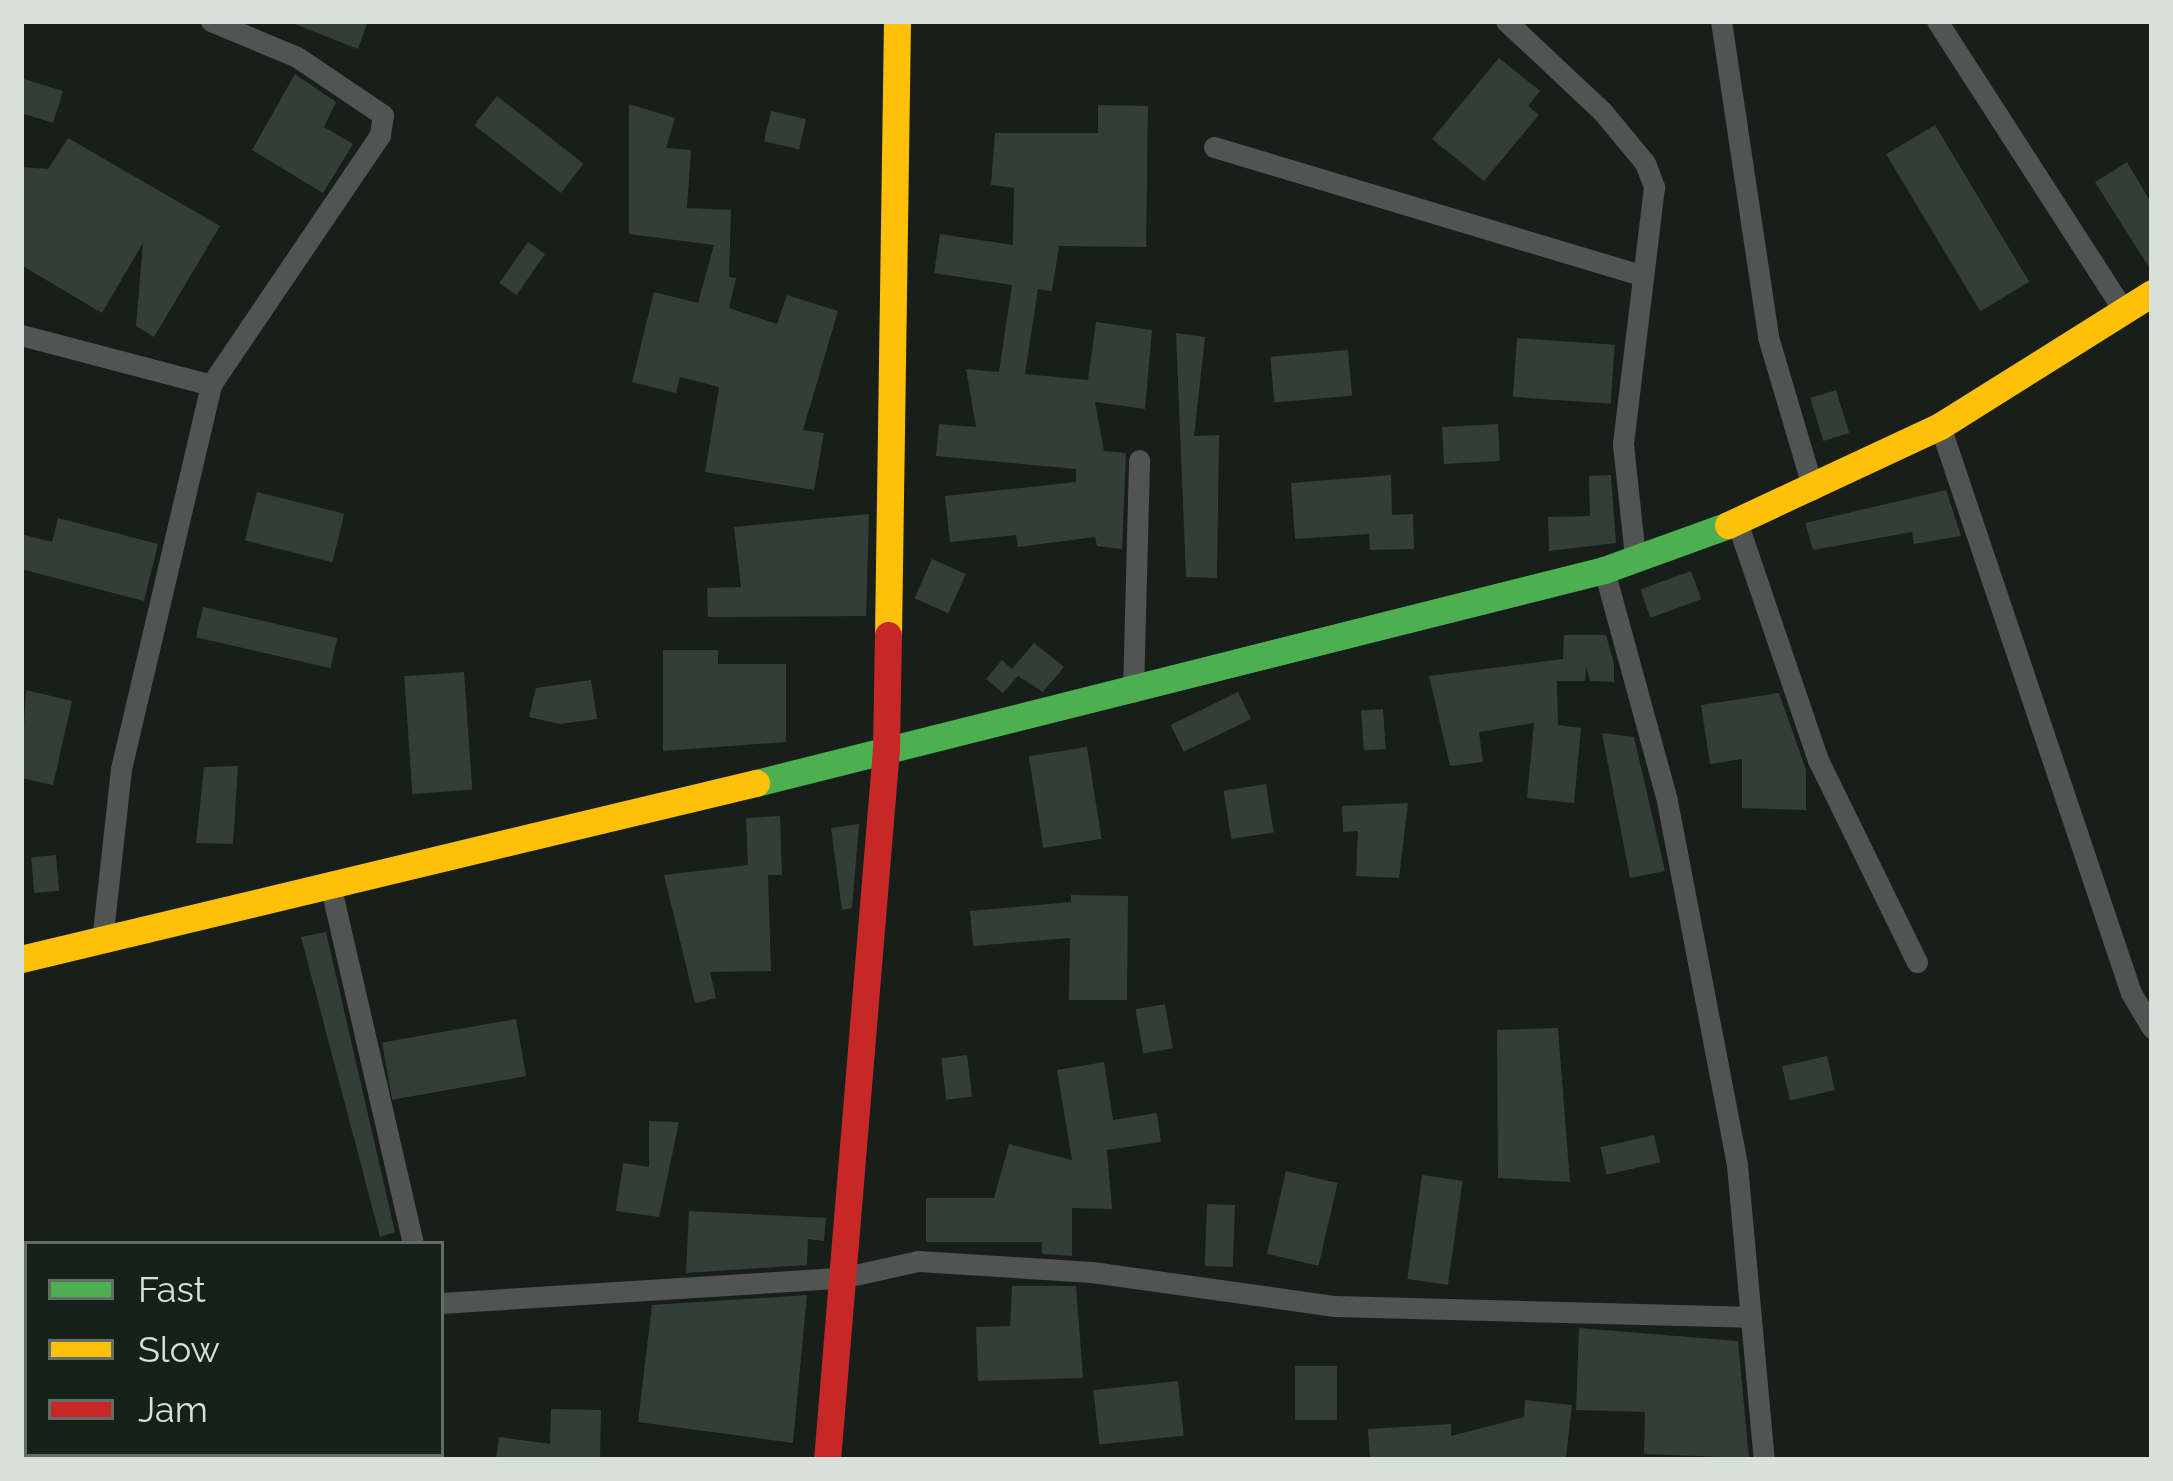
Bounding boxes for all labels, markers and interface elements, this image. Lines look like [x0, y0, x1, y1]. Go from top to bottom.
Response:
legend [24, 1241, 444, 1457]
text: Fast [138, 1268, 206, 1310]
text: Slow [138, 1328, 220, 1370]
text: Jam [138, 1388, 208, 1430]

